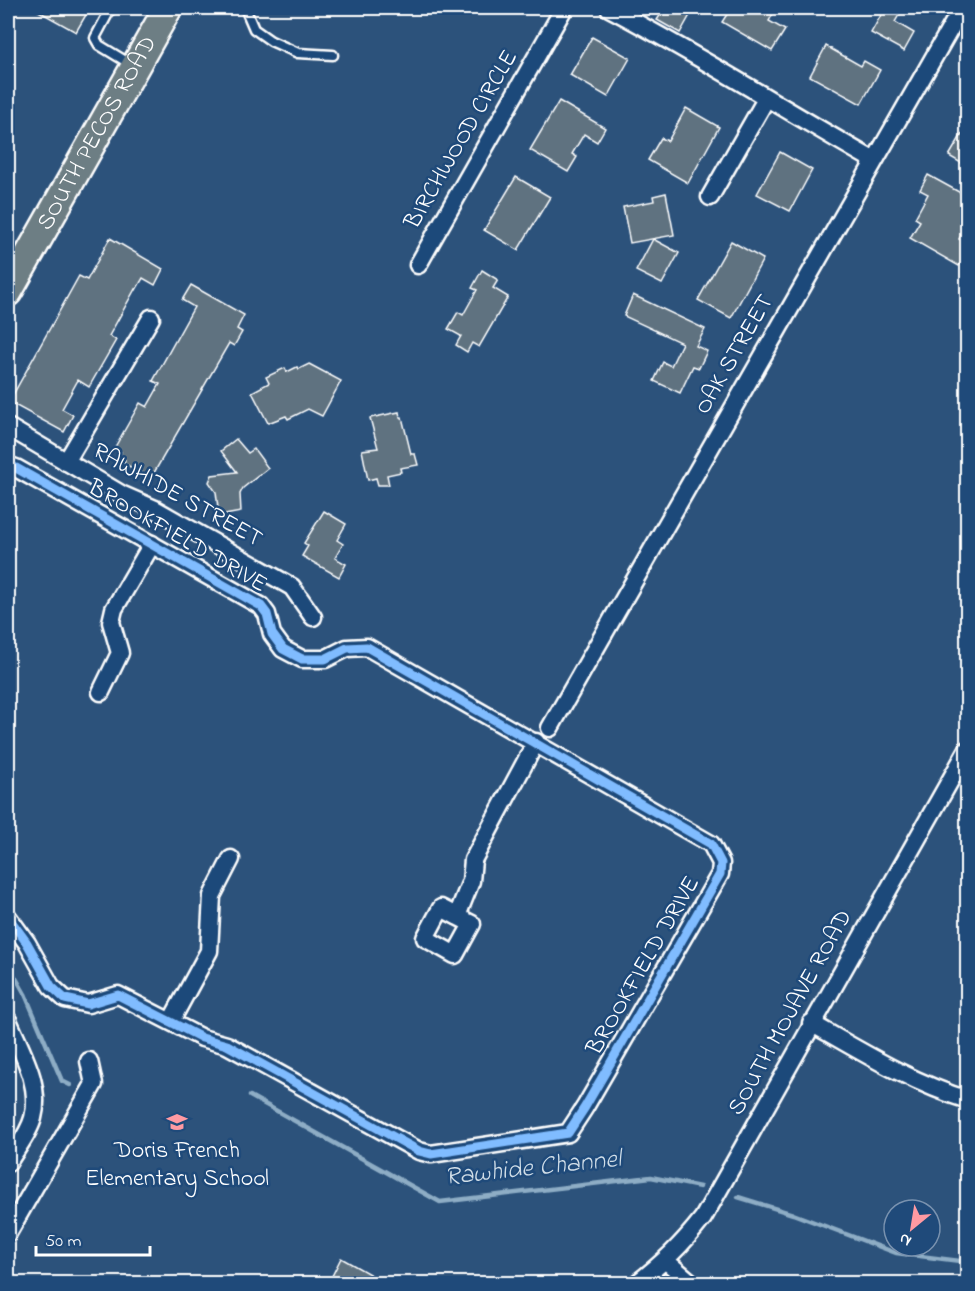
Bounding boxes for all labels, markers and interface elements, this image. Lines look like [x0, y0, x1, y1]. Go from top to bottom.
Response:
street label: SOUTH PECOS ROAD [28, 30, 166, 237]
street label: BIRCHWOOD CIRCLE [396, 44, 528, 237]
street label: OAK STREET [686, 288, 784, 422]
street label: RAWHIDE STREET [86, 435, 269, 557]
street label: BROOKFIELD DRIVE [80, 471, 273, 603]
street label: BROOKFIELD DRIVE [578, 870, 710, 1063]
street label: SOUTH MOJAVE ROAD [720, 904, 862, 1122]
school or university icon: Doris French Elementary School [165, 1110, 189, 1134]
place label: Doris French Elementary School [85, 1134, 269, 1198]
water label: Rawhide Channel [443, 1141, 626, 1197]
north arrow [882, 1198, 942, 1258]
scale bar [36, 1219, 150, 1257]
text: N [895, 1226, 916, 1252]
text: 50 m [45, 1229, 82, 1255]

